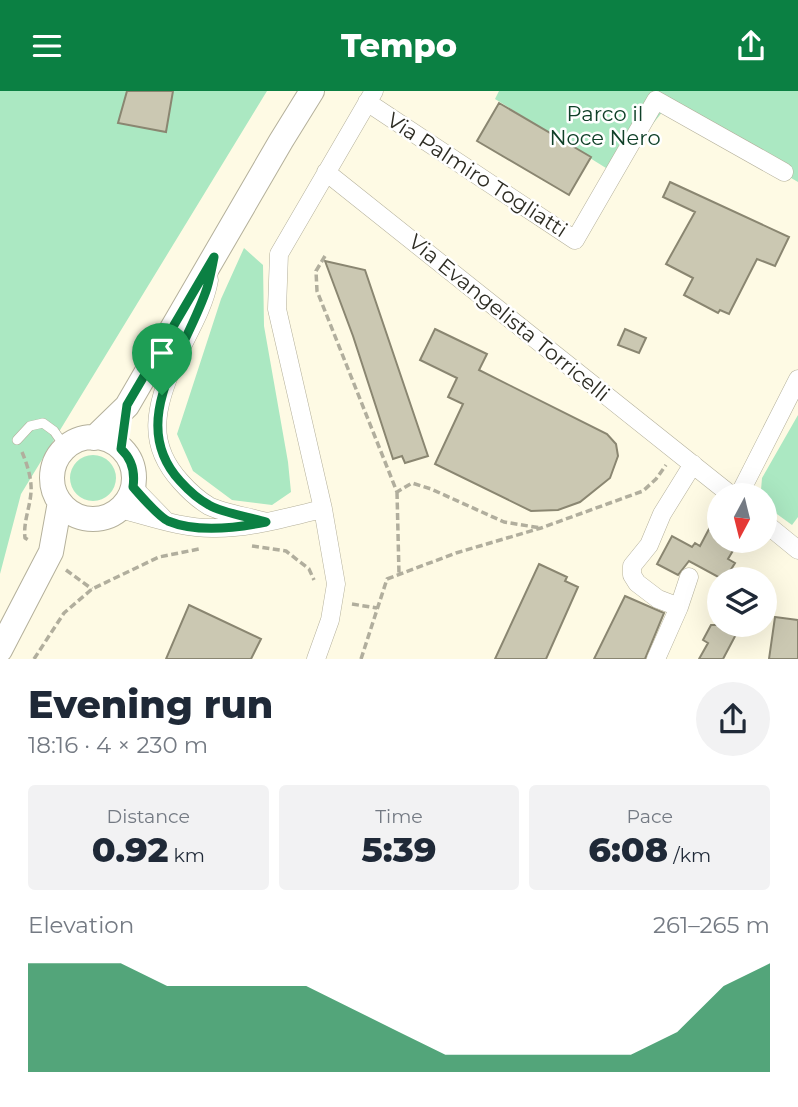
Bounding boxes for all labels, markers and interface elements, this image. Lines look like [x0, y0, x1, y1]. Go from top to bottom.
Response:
text: Tempo [341, 26, 457, 65]
icon: menu [28, 27, 66, 65]
icon: share [732, 27, 770, 65]
park label: Parco il Noce Nero [549, 101, 661, 150]
street label: Via Palmiro Togliatti [382, 107, 572, 242]
street label: Via Evangelista Torricelli [404, 229, 615, 406]
pin [132, 323, 192, 395]
icon: arrive [143, 334, 181, 372]
north arrow [707, 483, 777, 553]
map controls [707, 483, 777, 637]
button: layers [707, 567, 777, 637]
text: Evening run [28, 681, 273, 728]
button: share [696, 682, 770, 756]
text: 18:16 · 4 × 230 m [28, 731, 208, 759]
text: Distance [107, 805, 190, 828]
text: Time [375, 805, 423, 828]
text: Pace [626, 805, 673, 828]
text: 0.92 [92, 828, 169, 871]
text: 5:39 [362, 828, 436, 871]
text: 6:08 [588, 828, 668, 871]
text: km [169, 844, 205, 867]
text: /km [668, 844, 711, 867]
text: Elevation [28, 911, 134, 939]
text: 261–265 m [653, 911, 770, 939]

